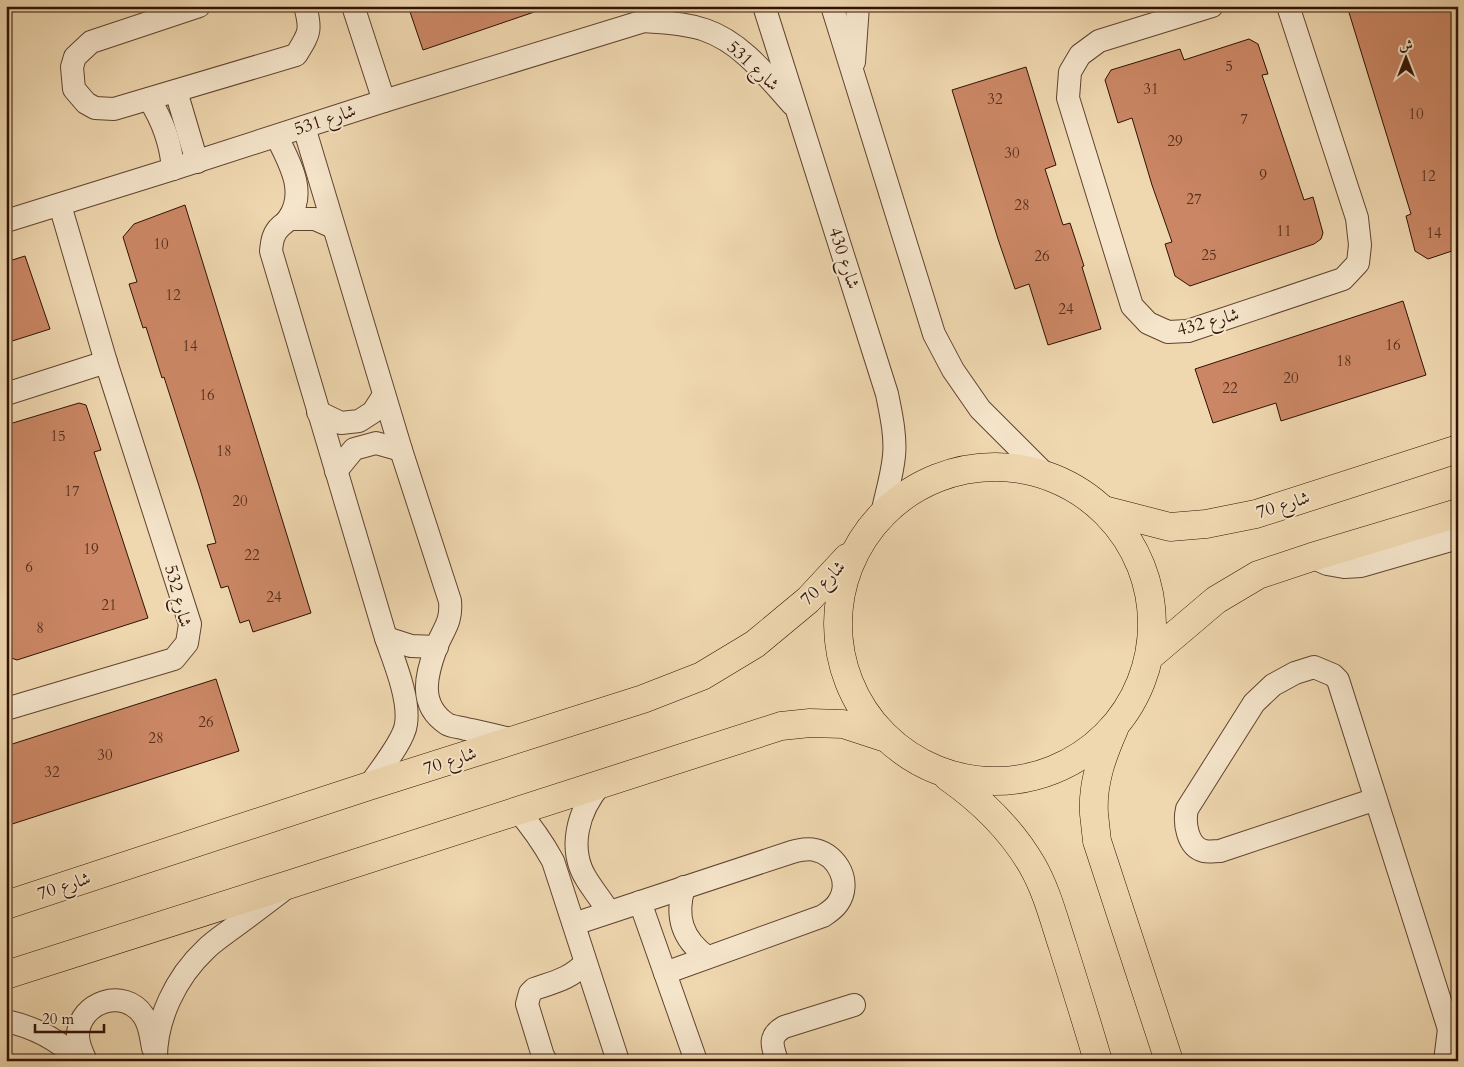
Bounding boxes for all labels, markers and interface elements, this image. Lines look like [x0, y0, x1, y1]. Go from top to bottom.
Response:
north arrow [1382, 32, 1432, 82]
street label: شارع 531 [720, 35, 785, 98]
text: ش [1399, 36, 1413, 55]
house number: 5 [1225, 56, 1233, 76]
house number: 31 [1143, 79, 1159, 99]
house number: 32 [987, 89, 1003, 109]
street label: شارع 531 [291, 98, 360, 144]
house number: 10 [1408, 104, 1424, 124]
house number: 7 [1240, 109, 1248, 129]
house number: 29 [1167, 131, 1183, 151]
house number: 30 [1004, 143, 1020, 163]
house number: 9 [1259, 165, 1267, 185]
house number: 12 [1420, 166, 1436, 186]
house number: 27 [1186, 189, 1202, 209]
house number: 28 [1014, 195, 1030, 215]
house number: 11 [1276, 221, 1292, 241]
house number: 14 [1426, 223, 1442, 243]
street label: شارع 430 [820, 224, 866, 293]
house number: 10 [153, 234, 169, 254]
house number: 25 [1201, 245, 1217, 265]
house number: 26 [1034, 246, 1050, 266]
house number: 12 [165, 285, 181, 305]
house number: 24 [1058, 299, 1074, 319]
street label: شارع 432 [1174, 302, 1243, 344]
house number: 16 [1385, 335, 1401, 355]
house number: 14 [182, 336, 198, 356]
house number: 18 [1336, 351, 1352, 371]
house number: 20 [1283, 368, 1299, 388]
house number: 22 [1222, 378, 1238, 398]
house number: 16 [199, 385, 215, 405]
house number: 15 [50, 426, 66, 446]
house number: 18 [216, 441, 232, 461]
house number: 17 [64, 481, 80, 501]
street label: شارع 70 [1253, 485, 1313, 527]
house number: 20 [232, 491, 248, 511]
house number: 19 [83, 539, 99, 559]
house number: 22 [244, 545, 260, 565]
street label: شارع 70 [795, 555, 853, 613]
house number: 6 [25, 557, 33, 577]
street label: شارع 532 [156, 562, 198, 630]
house number: 24 [266, 587, 282, 607]
house number: 21 [101, 595, 117, 615]
house number: 8 [36, 618, 44, 638]
house number: 26 [198, 712, 214, 732]
house number: 28 [148, 728, 164, 748]
street label: شارع 70 [420, 741, 480, 783]
house number: 30 [97, 745, 113, 765]
house number: 32 [44, 762, 60, 782]
street label: شارع 70 [34, 866, 94, 908]
scale bar [35, 1002, 104, 1034]
text: 20 m [42, 1009, 74, 1029]

